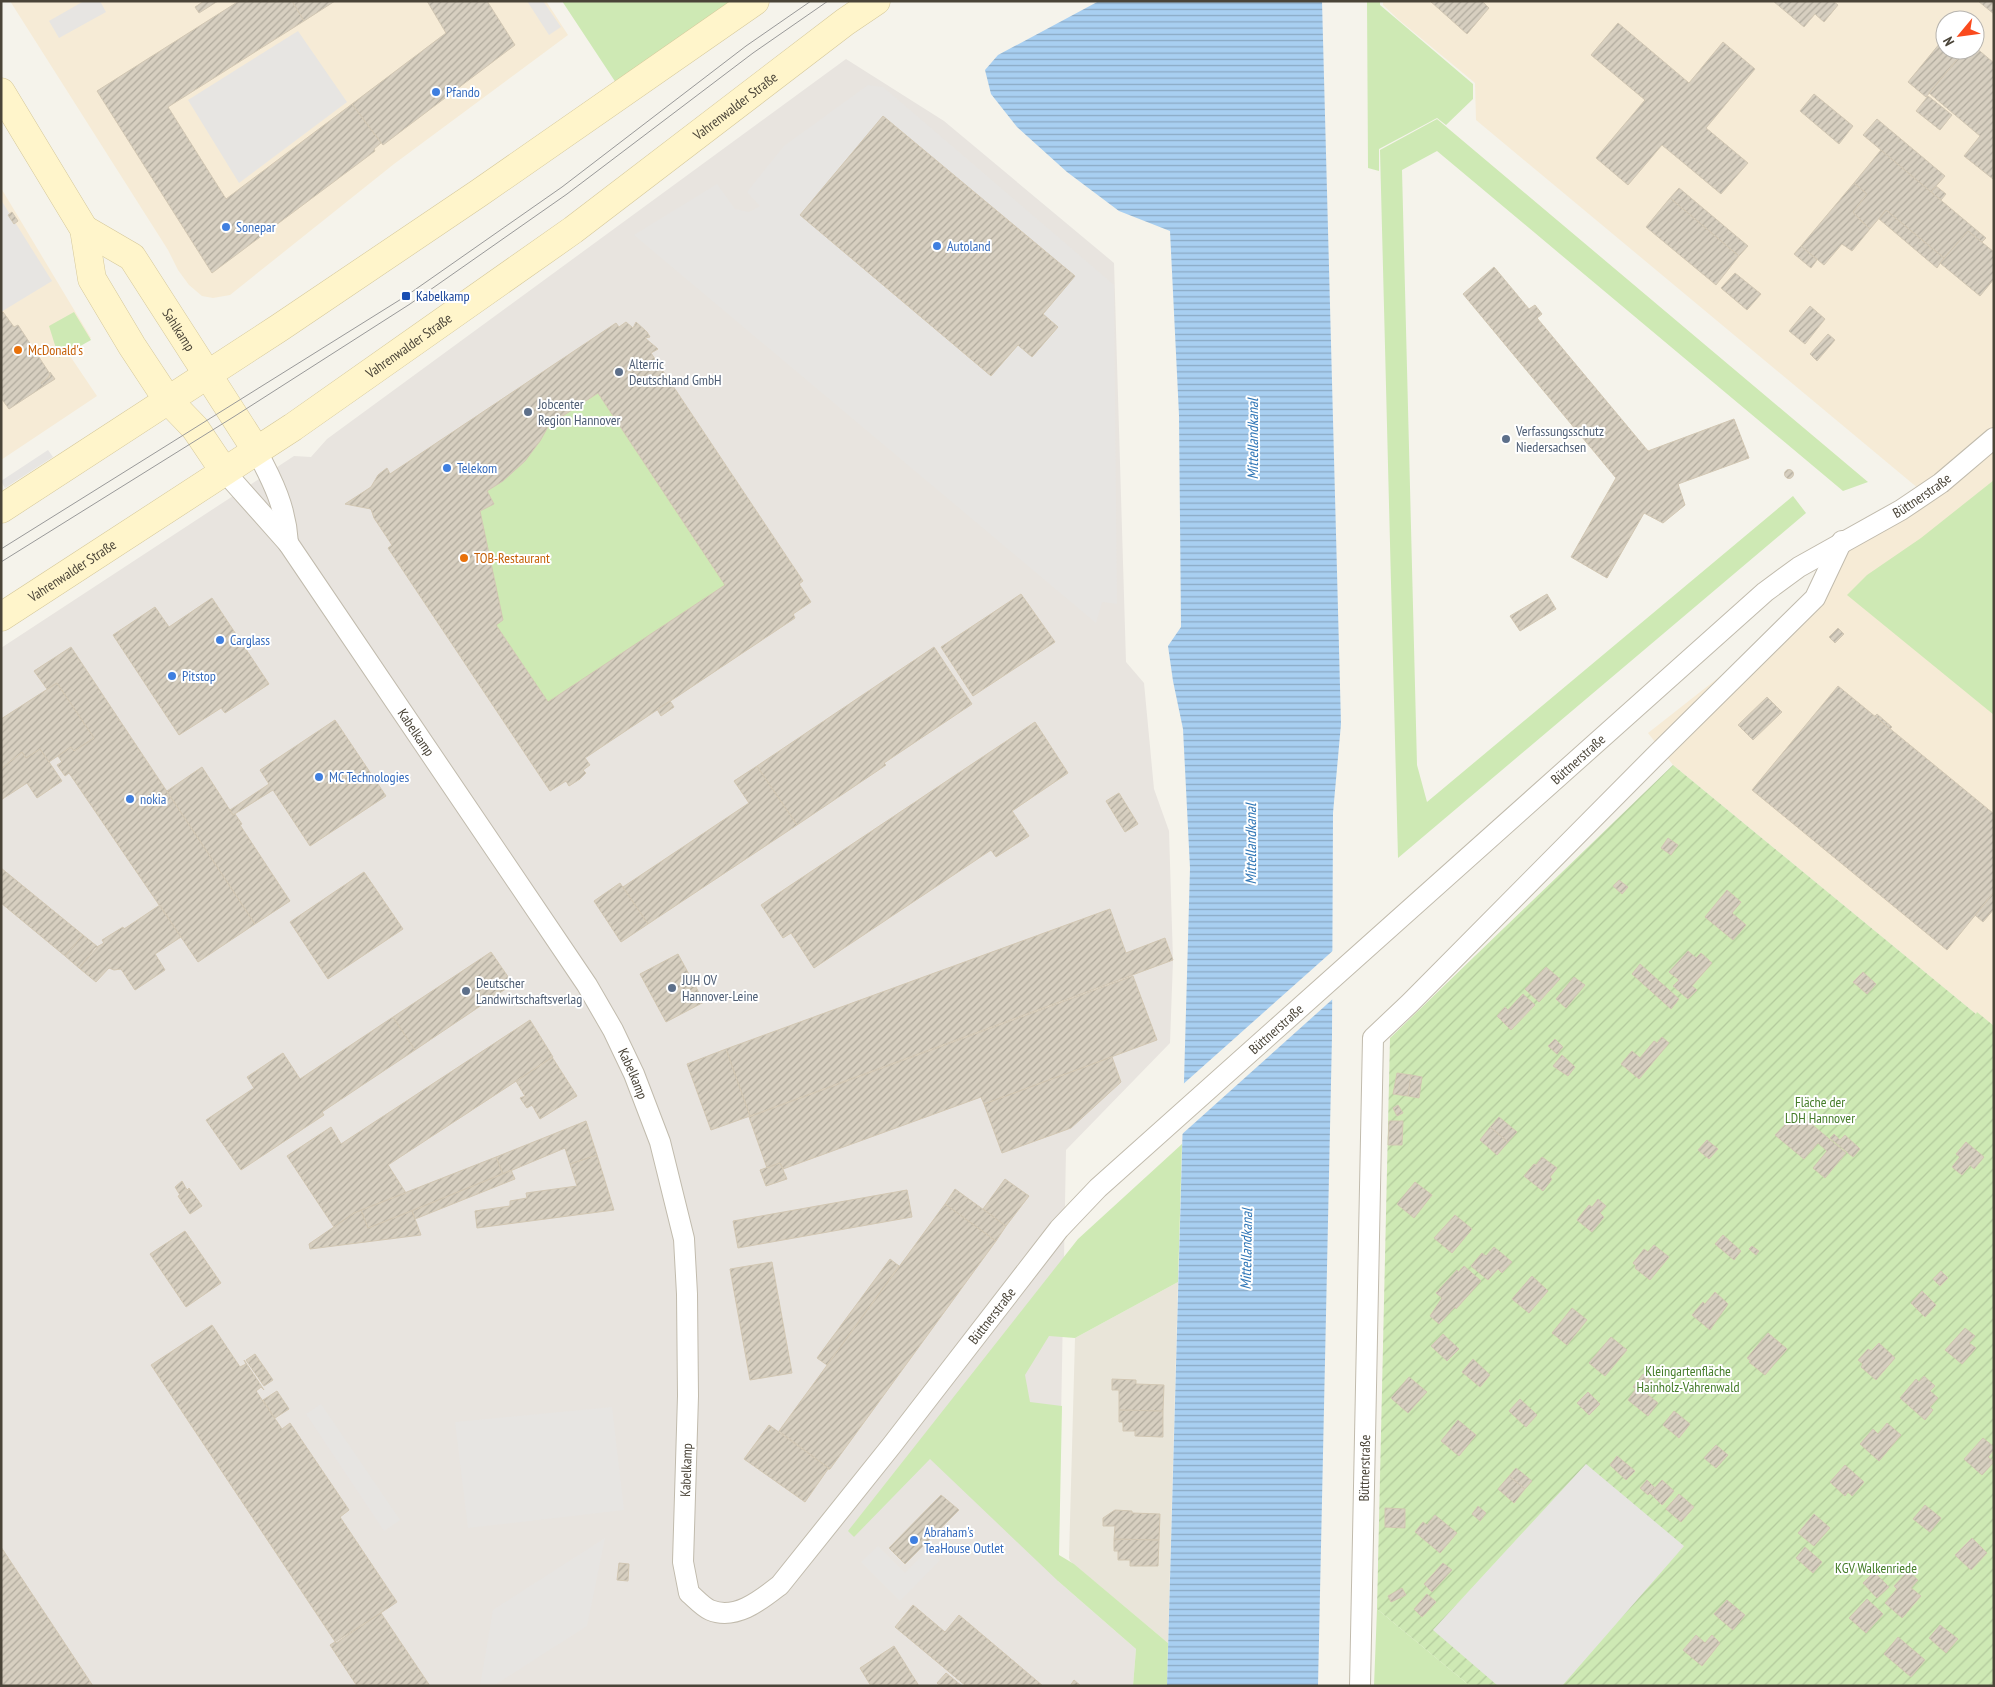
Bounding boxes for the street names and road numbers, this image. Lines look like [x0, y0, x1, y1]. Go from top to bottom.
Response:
street label: Vahrenwalder Straße [689, 68, 781, 144]
street label: Sahlkamp [158, 305, 199, 354]
street label: Vahrenwalder Straße [361, 309, 456, 383]
street label: Büttnerstraße [1889, 469, 1955, 522]
street label: Vahrenwalder Straße [24, 535, 120, 606]
street label: Kabelkamp [394, 705, 439, 760]
street label: Büttnerstraße [1547, 730, 1609, 788]
street label: Büttnerstraße [1245, 1000, 1307, 1058]
street label: Kabelkamp [614, 1045, 652, 1102]
street label: Büttnerstraße [964, 1284, 1020, 1348]
street label: Büttnerstraße [1355, 1434, 1374, 1502]
street label: Kabelkamp [676, 1443, 696, 1497]

